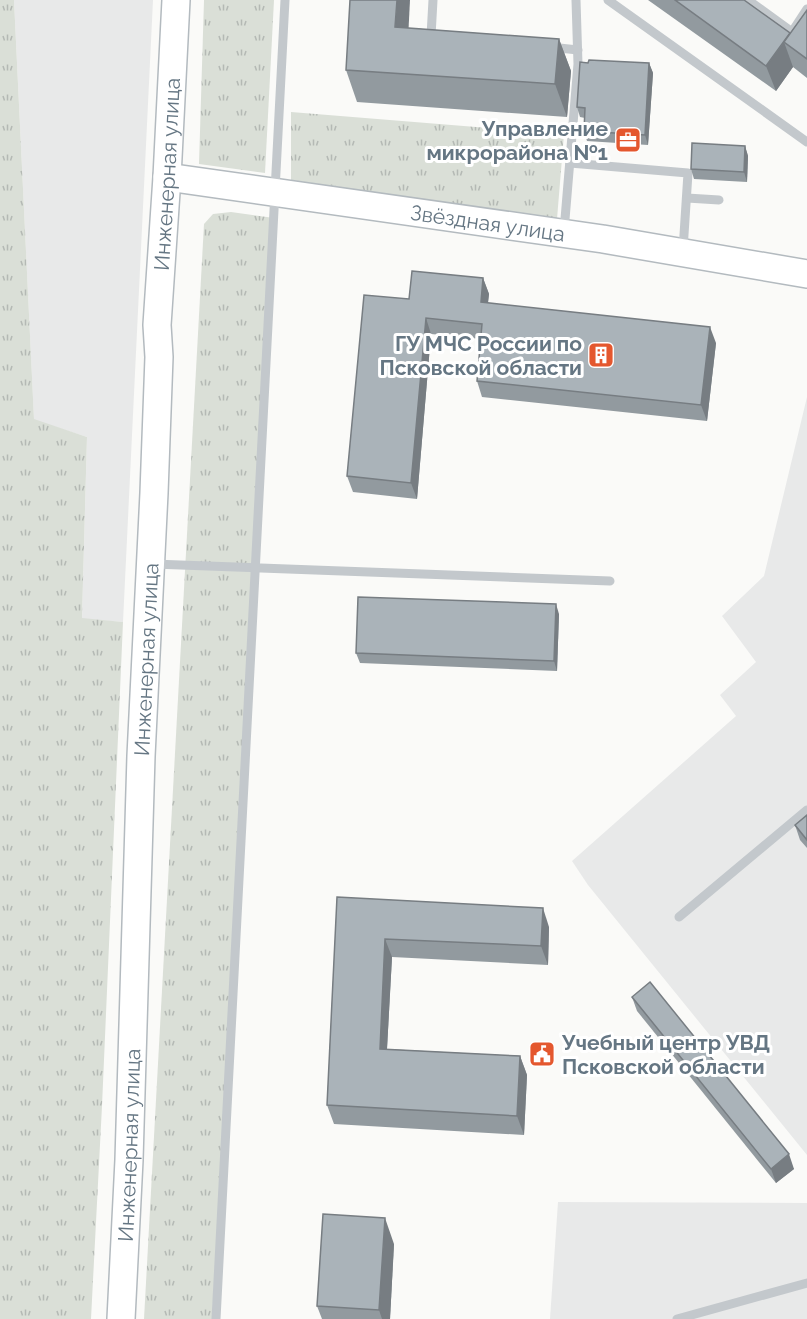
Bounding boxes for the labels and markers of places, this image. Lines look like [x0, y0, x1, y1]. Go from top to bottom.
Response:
place label: Управление микрорайона №1 [426, 116, 608, 165]
office icon: Управление микрорайона №1 [613, 125, 643, 155]
place label: ГУ МЧС России по Псковской области [379, 331, 582, 380]
building icon: ГУ МЧС России по Псковской области [586, 340, 616, 370]
place label: Учебный центр УВД Псковской области [561, 1030, 770, 1079]
public building icon: Учебный центр УВД Псковской области [527, 1039, 557, 1069]

